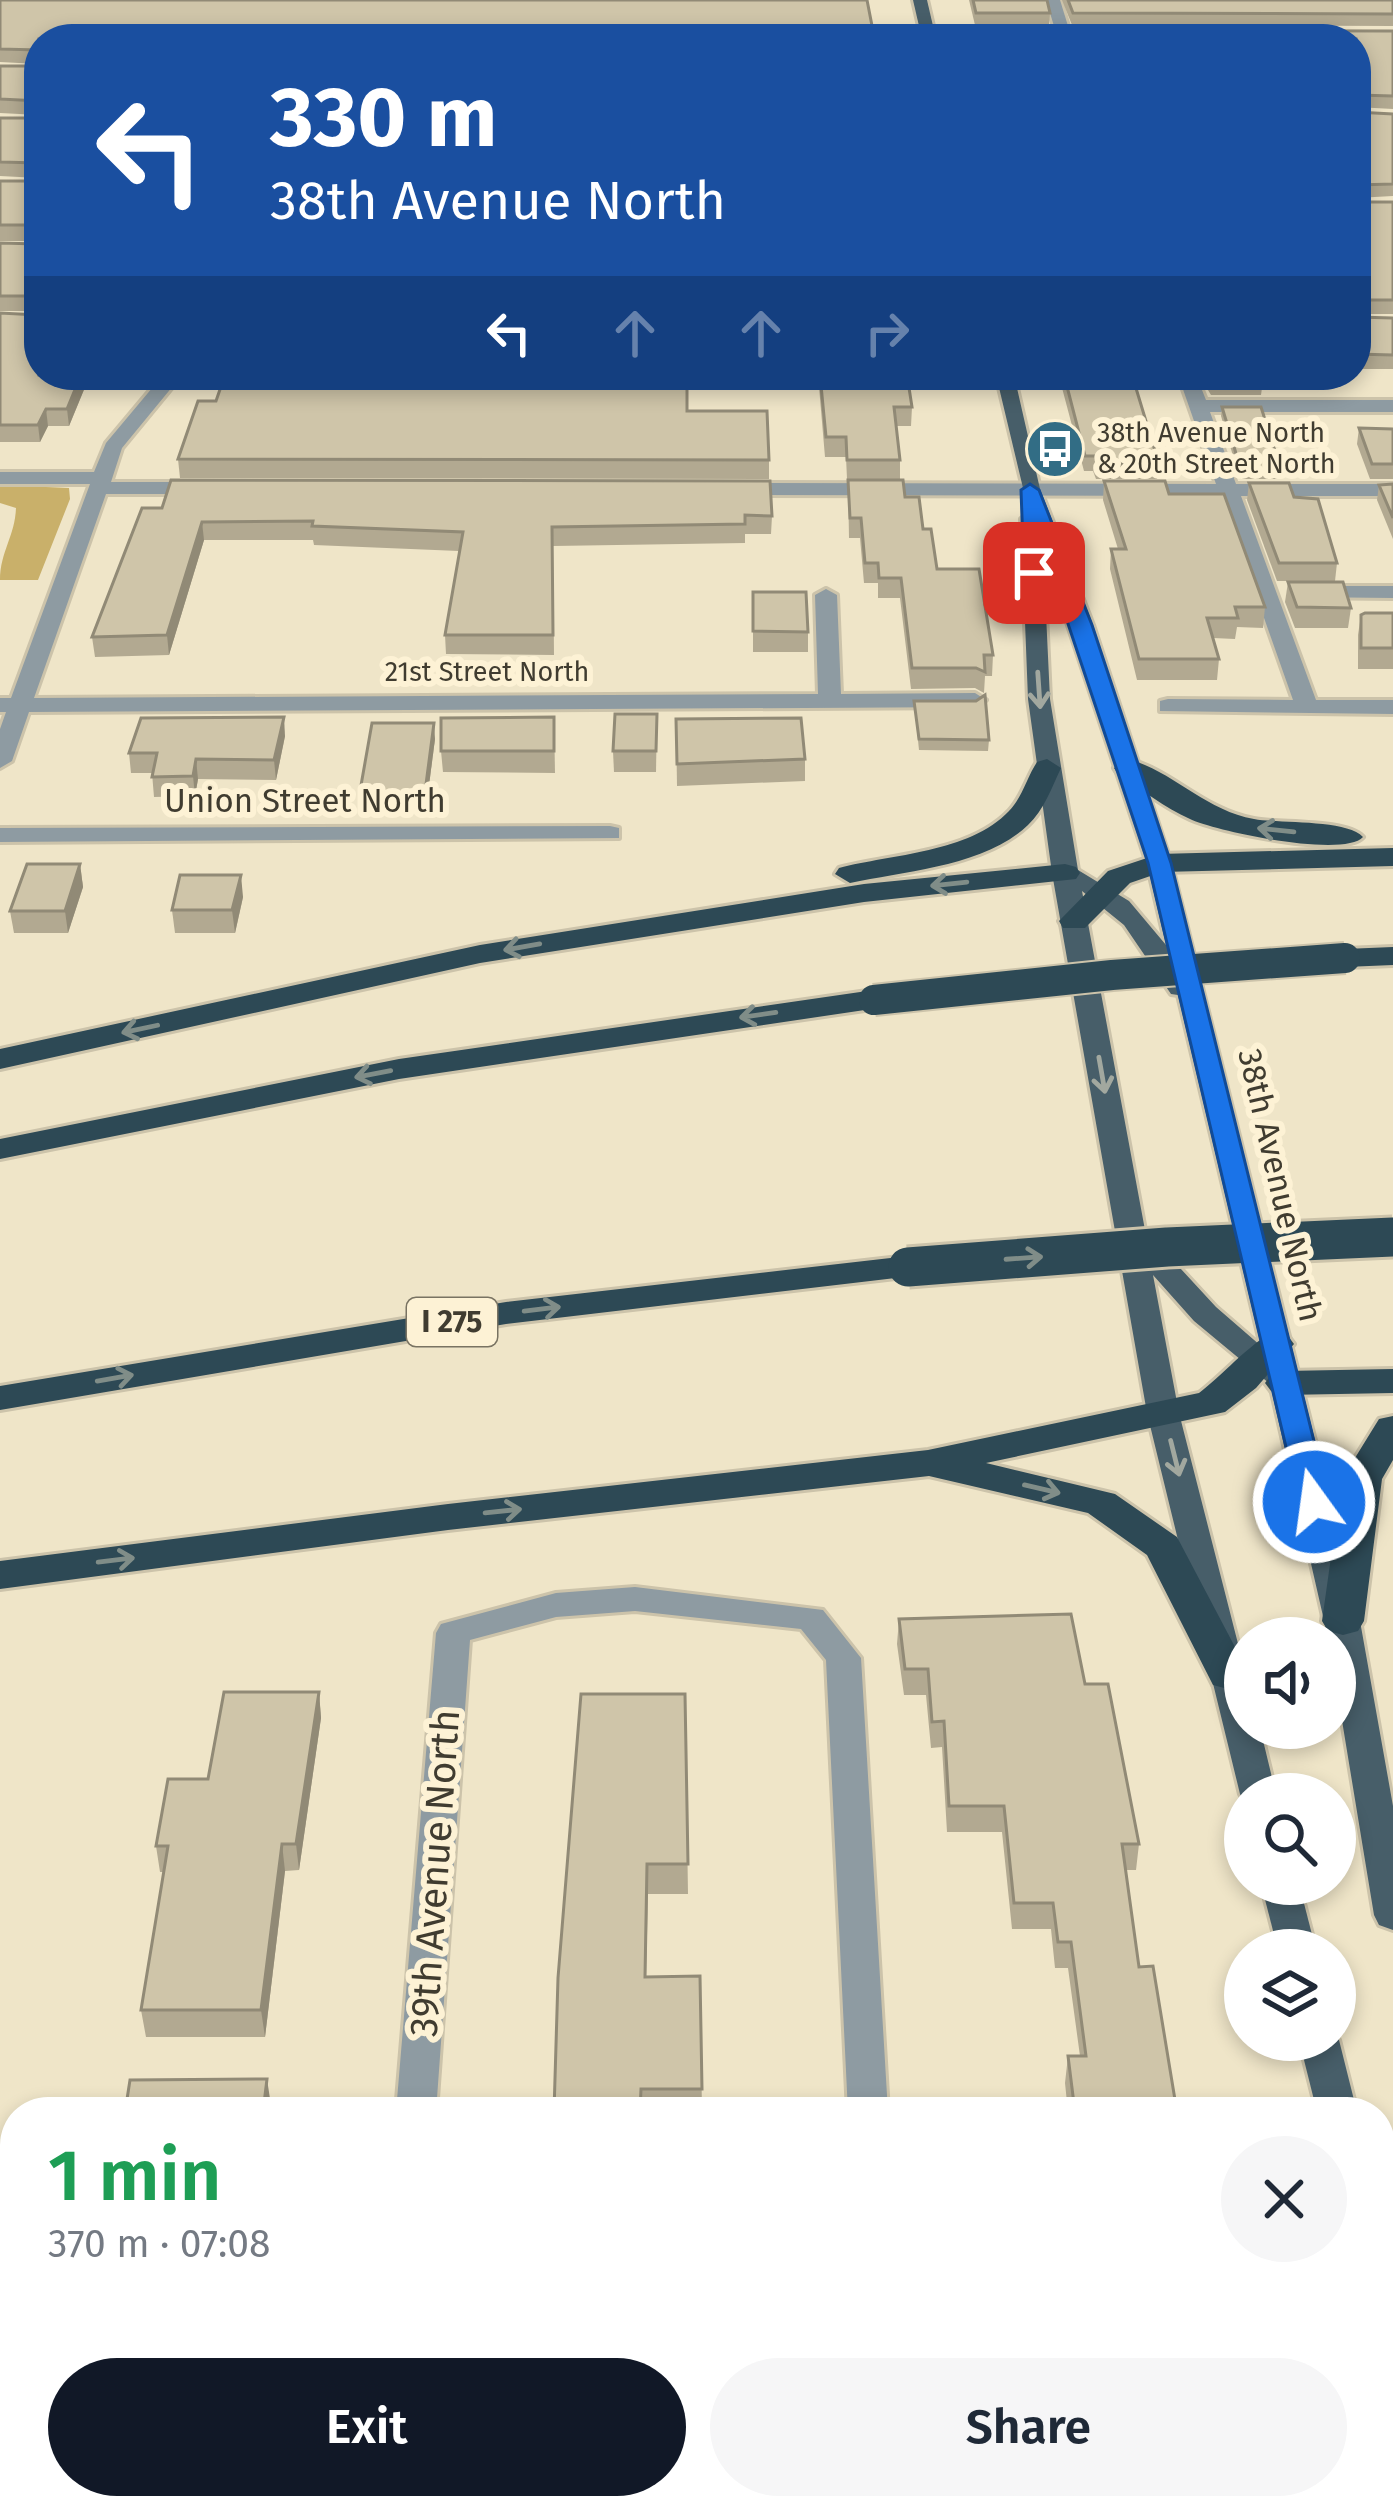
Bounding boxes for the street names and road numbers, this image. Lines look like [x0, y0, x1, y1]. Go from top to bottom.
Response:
street label: 21st Street North [385, 656, 589, 688]
street label: Union Street North [164, 781, 446, 821]
street label: 38th Avenue North [1229, 1045, 1331, 1325]
road number: I 275 [407, 1298, 497, 1346]
street label: 39th Avenue North [401, 1708, 469, 2038]

